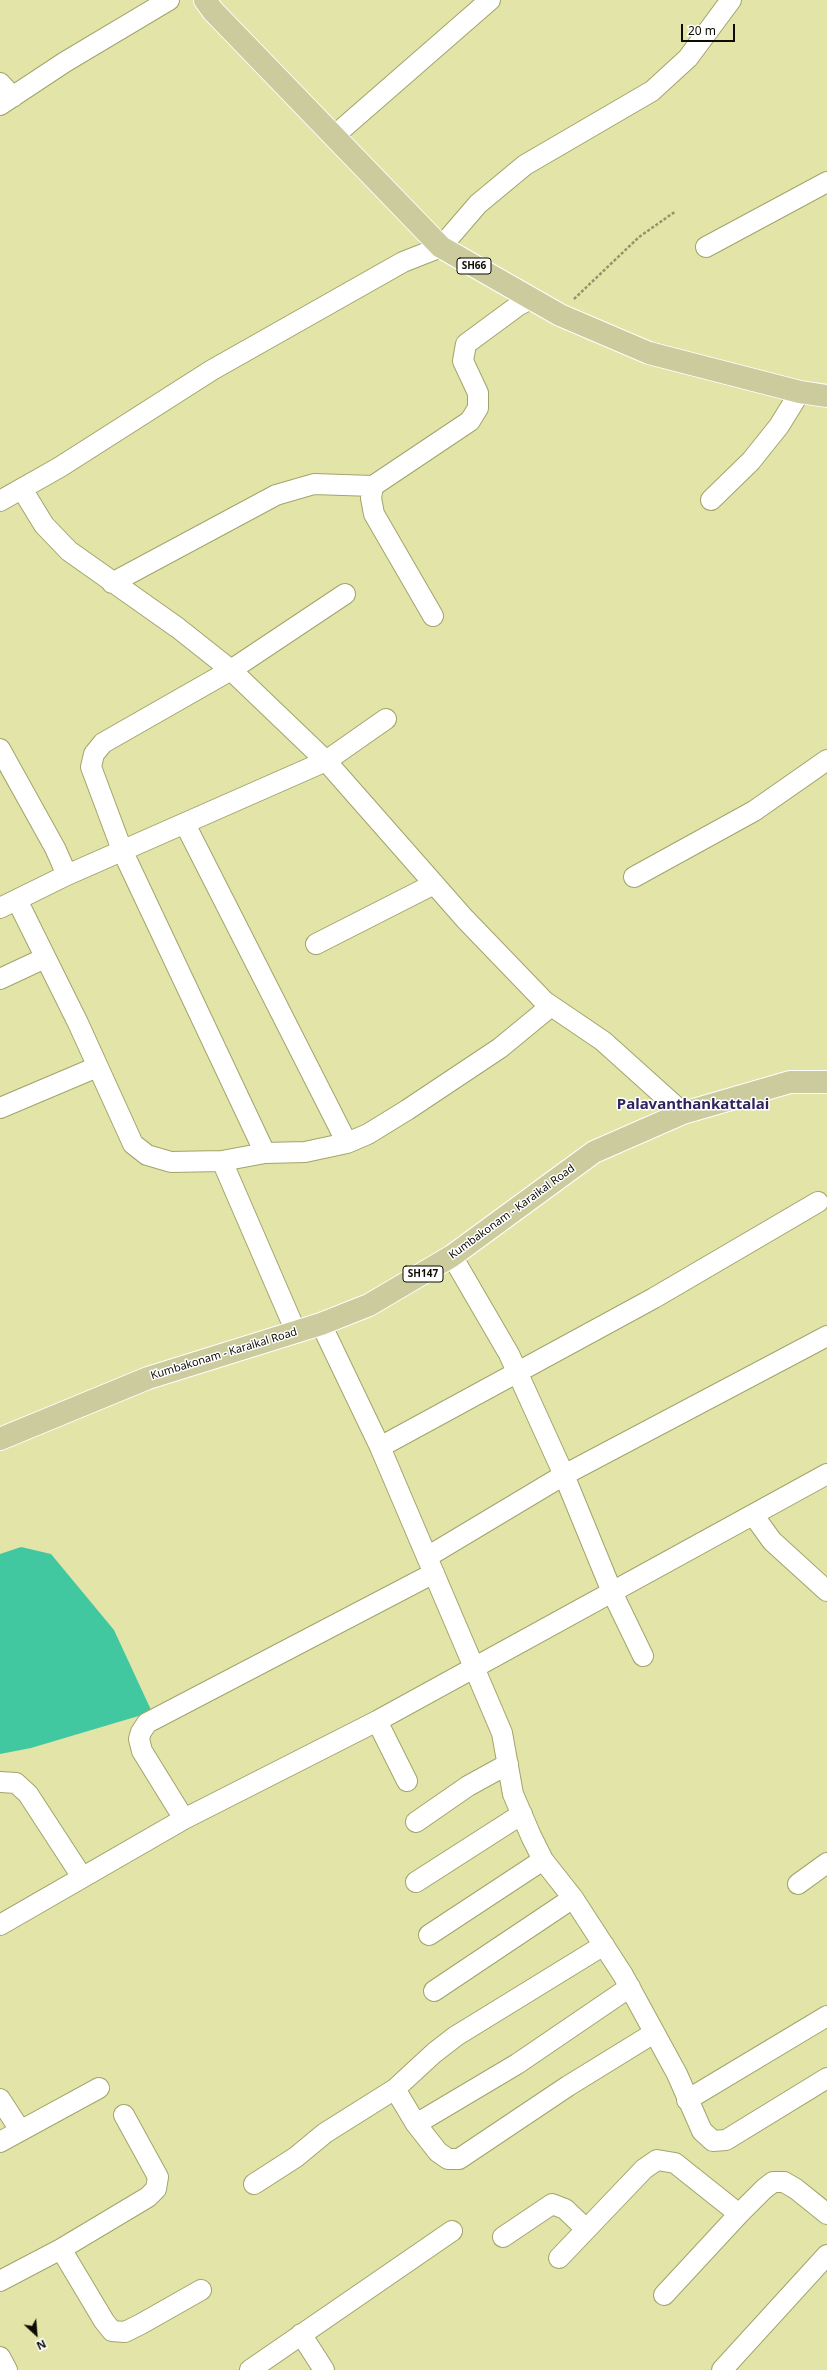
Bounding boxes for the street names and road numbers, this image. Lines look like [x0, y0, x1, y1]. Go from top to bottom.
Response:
road number: SH66 [457, 258, 491, 274]
street label: Kumbakonam - Karaikal Road [446, 1162, 578, 1262]
road number: SH147 [403, 1266, 443, 1282]
street label: Kumbakonam - Karaikal Road [149, 1325, 299, 1383]

